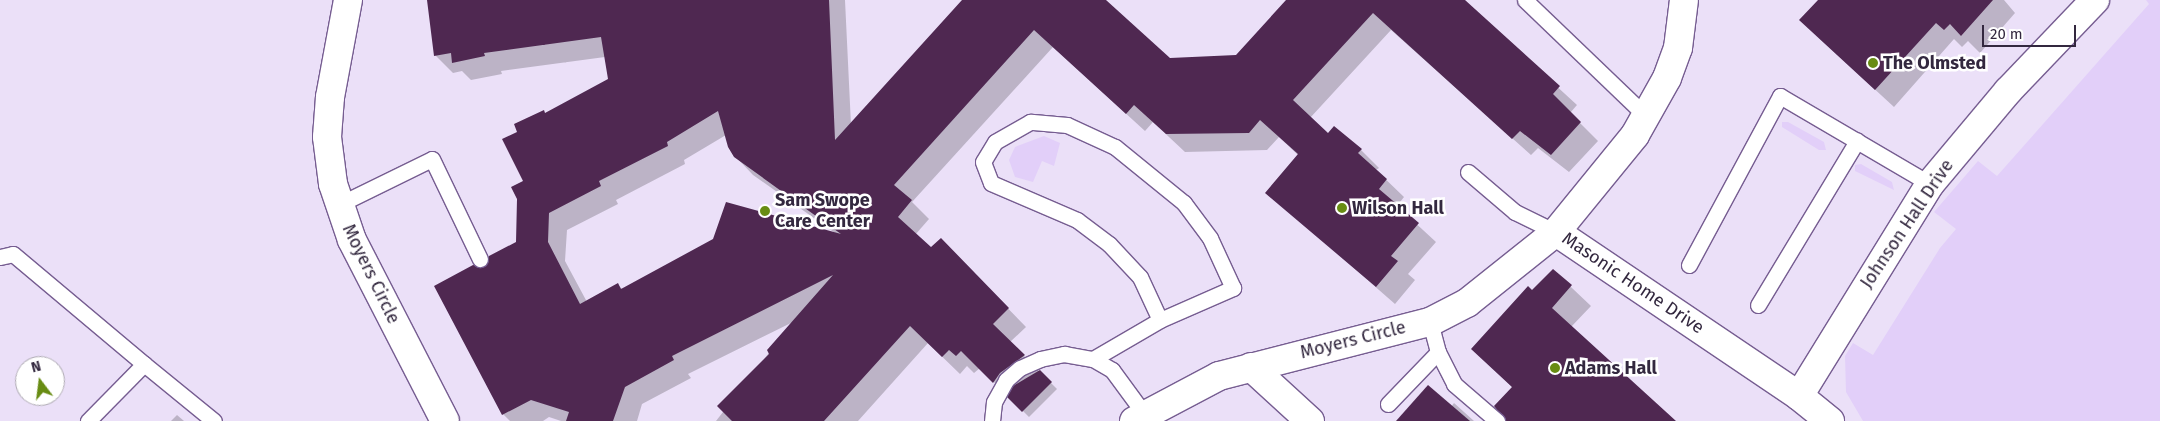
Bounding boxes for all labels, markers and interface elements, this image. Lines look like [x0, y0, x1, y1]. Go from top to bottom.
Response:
scale bar [1985, 15, 2079, 47]
text: 20 m [1990, 25, 2023, 43]
place label: The Olmsted [1883, 52, 1986, 74]
marker: The Olmsted [1867, 57, 1879, 69]
street label: Johnson Hall Drive [1856, 155, 1958, 293]
place label: Sam Swope Care Center [775, 190, 870, 232]
place label: Wilson Hall [1352, 197, 1444, 219]
marker: Wilson Hall [1336, 202, 1348, 214]
marker: Sam Swope Care Center [759, 205, 771, 217]
street label: Moyers Circle [338, 221, 404, 327]
street label: Masonic Home Drive [1558, 227, 1708, 339]
street label: Moyers Circle [1298, 316, 1408, 364]
north arrow [15, 356, 65, 406]
place label: Adams Hall [1565, 357, 1657, 379]
text: N [30, 358, 43, 376]
marker: Adams Hall [1549, 362, 1561, 374]

